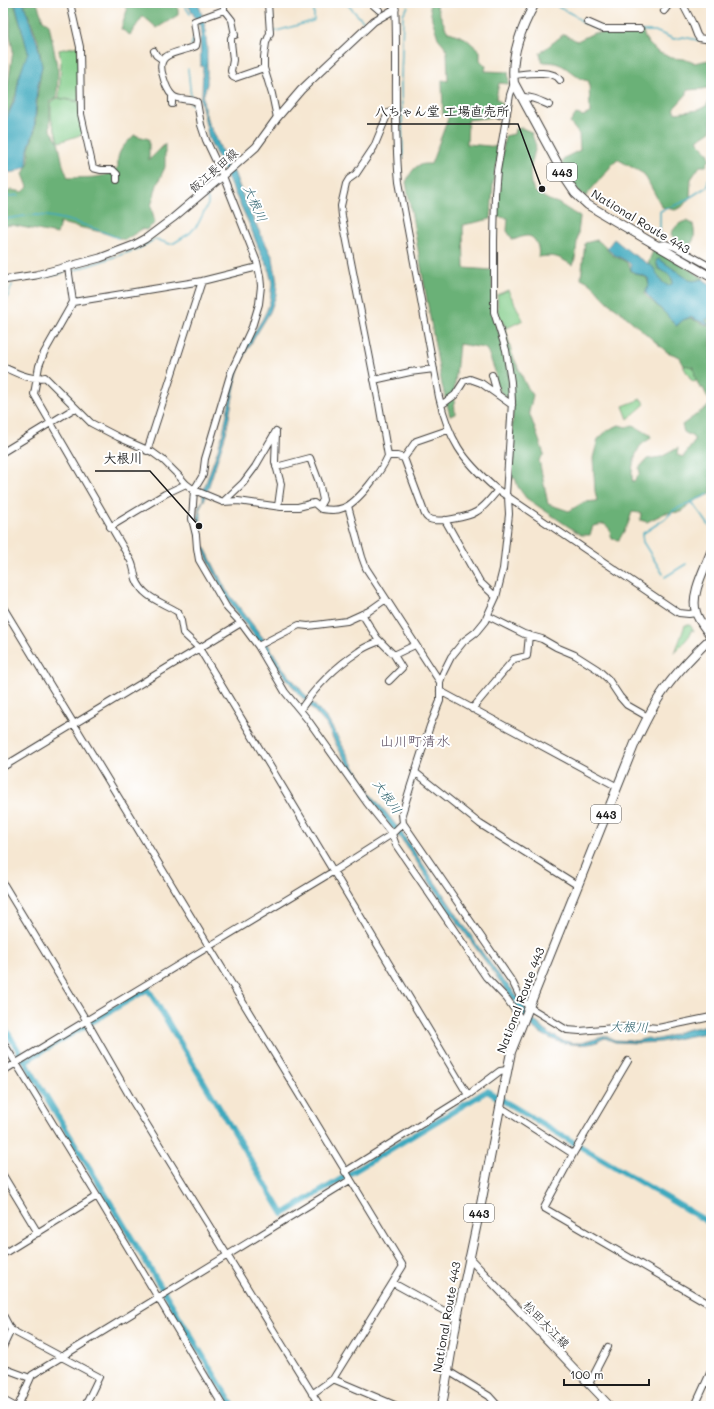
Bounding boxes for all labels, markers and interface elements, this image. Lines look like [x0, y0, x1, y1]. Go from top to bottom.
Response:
callout: 八ちゃん堂 工場直売所 [367, 99, 518, 124]
text: 八ちゃん堂 工場直売所 [375, 102, 509, 119]
street label: 飯江長田線 [185, 144, 241, 196]
road number: 443 [547, 163, 577, 181]
water label: 大根川 [240, 182, 272, 224]
street label: National Route 443 [589, 185, 693, 257]
callout: 大根川 [95, 446, 150, 471]
text: 大根川 [103, 449, 143, 466]
district label: 山川町清水 [380, 731, 450, 750]
water label: 大根川 [370, 775, 406, 817]
road number: 443 [591, 805, 621, 823]
street label: National Route 443 [492, 945, 548, 1055]
water label: 大根川 [609, 1017, 649, 1035]
road number: 443 [464, 1204, 494, 1222]
street label: National Route 443 [428, 1260, 464, 1374]
street label: 松田大江線 [520, 1297, 574, 1351]
scale bar [564, 1361, 649, 1387]
text: 100 m [570, 1366, 604, 1382]

